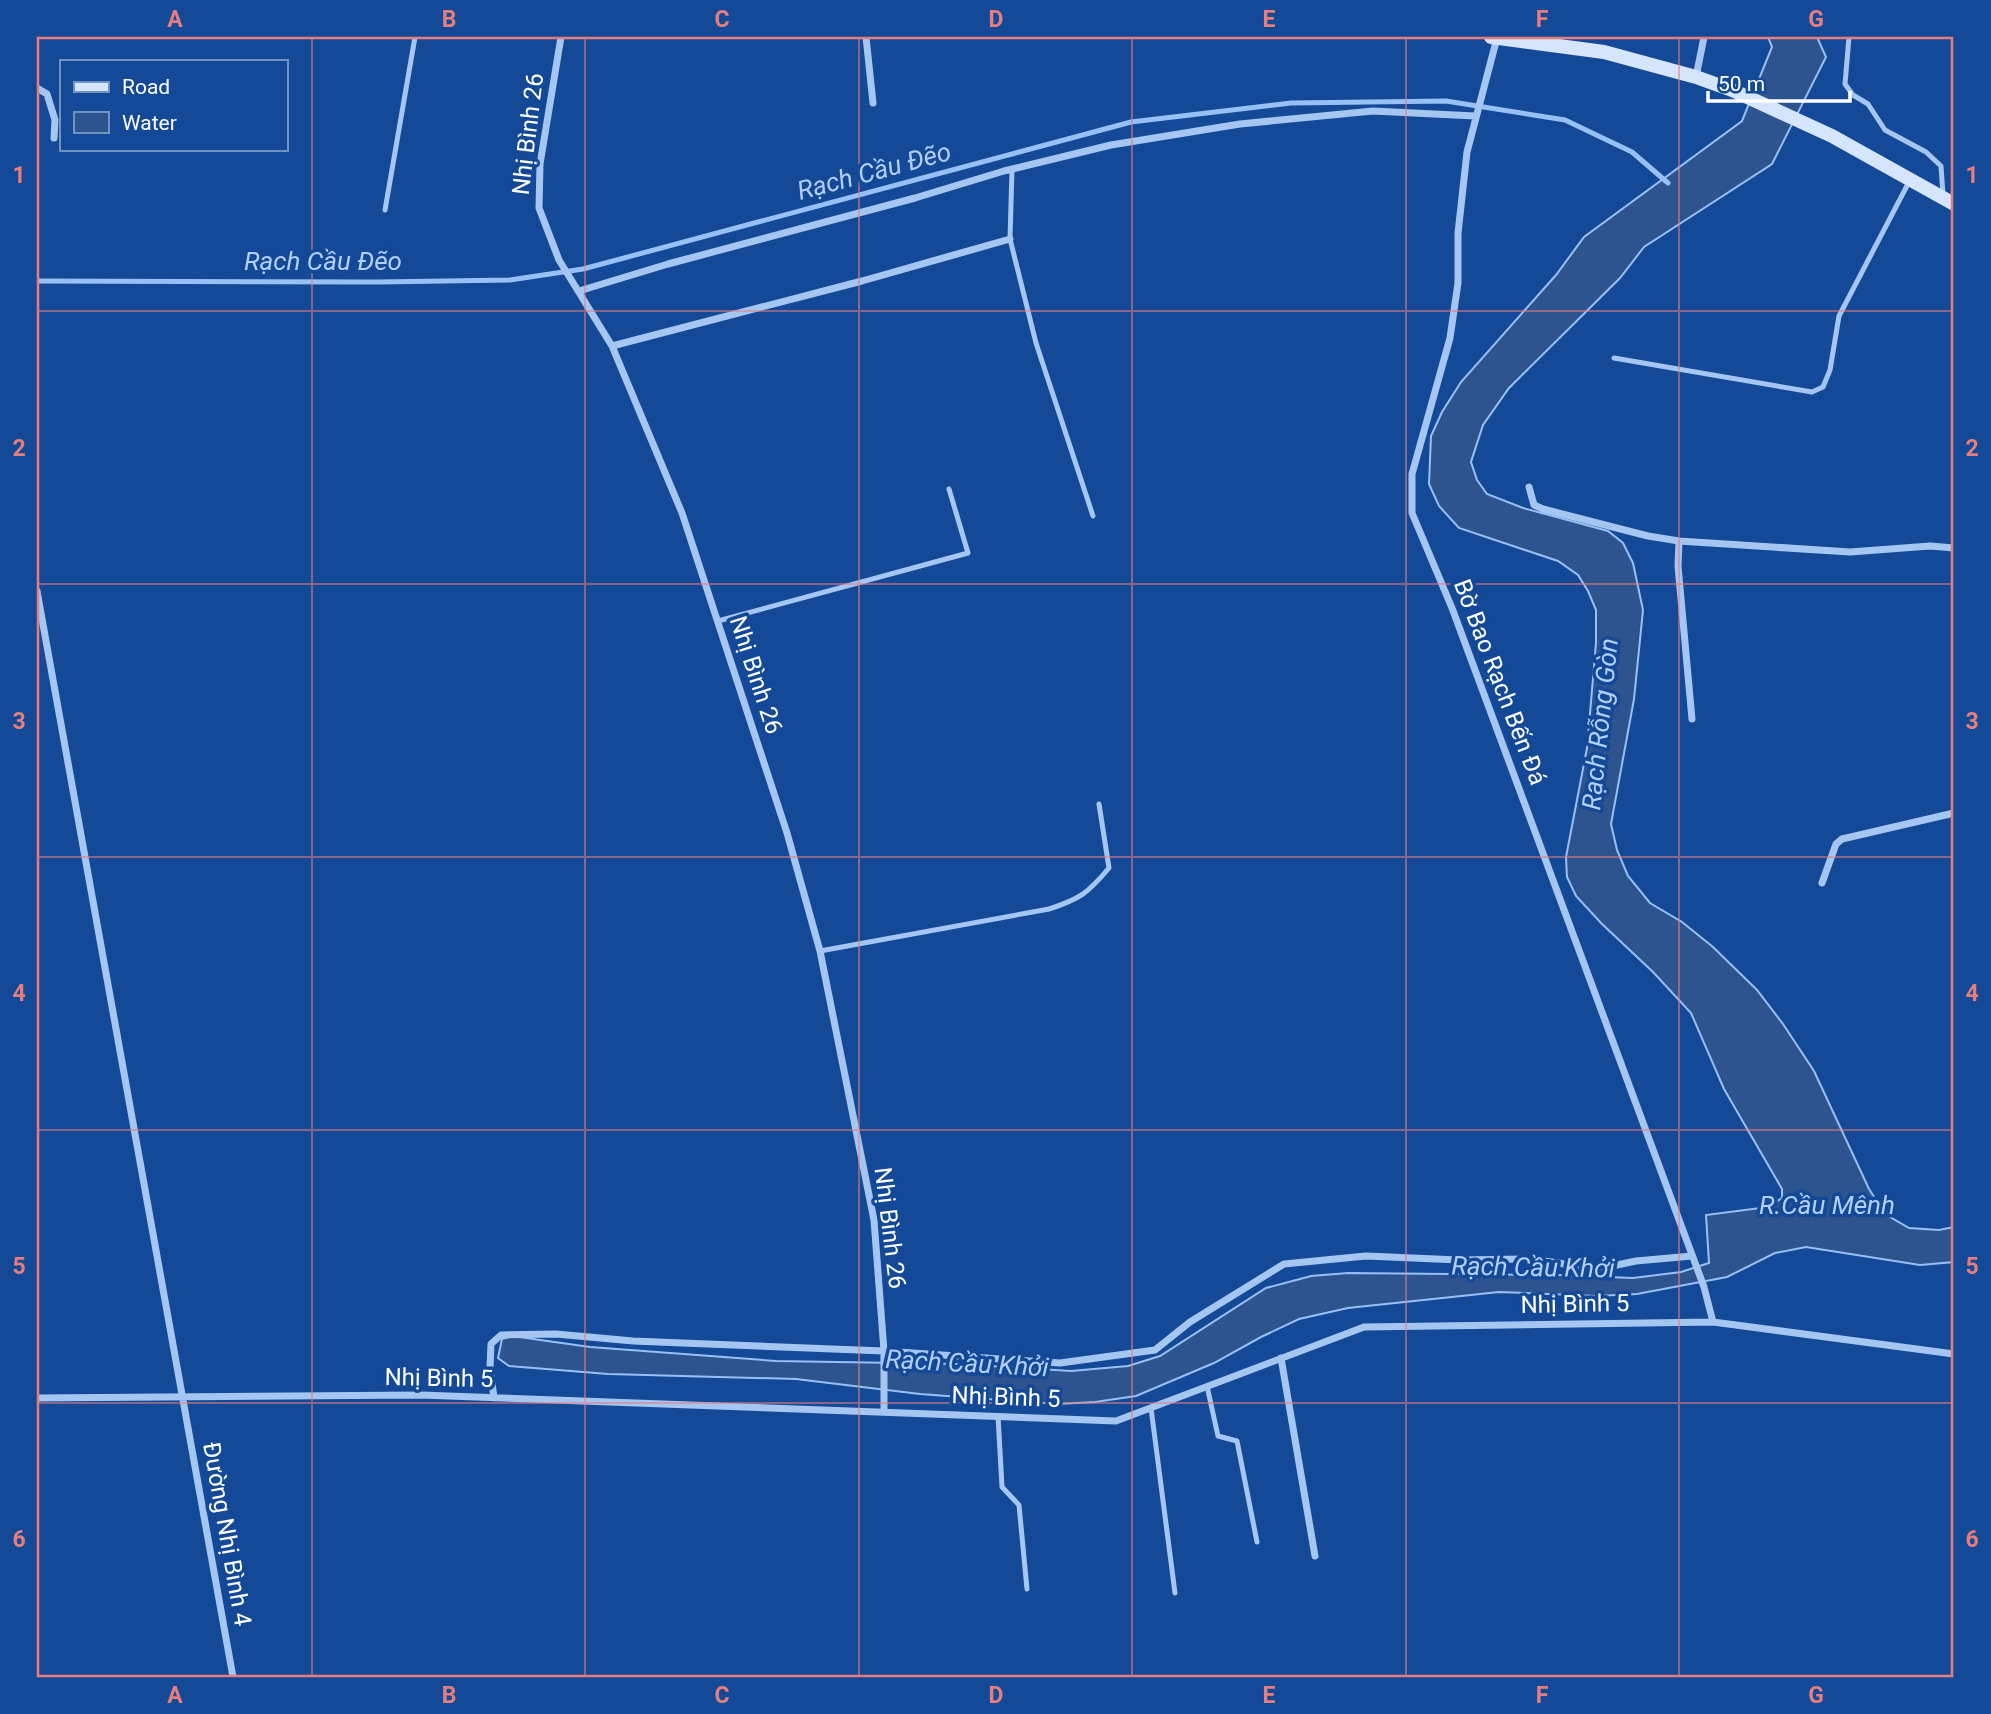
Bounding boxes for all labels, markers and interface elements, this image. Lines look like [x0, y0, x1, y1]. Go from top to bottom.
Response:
text: A [167, 6, 183, 33]
text: B [442, 6, 456, 33]
text: C [714, 6, 730, 33]
text: D [989, 6, 1003, 33]
text: E [1263, 6, 1276, 33]
text: F [1536, 6, 1549, 33]
text: G [1808, 6, 1824, 33]
legend [60, 60, 287, 150]
scale bar [1708, 60, 1849, 104]
street label: Nhị Bình 26 [507, 72, 549, 196]
text: 50 m [1718, 72, 1765, 96]
text: Road [122, 75, 170, 99]
text: Water [122, 111, 177, 135]
water label: Rạch Cầu Đẽo [794, 136, 954, 206]
text: 1 [12, 162, 26, 189]
text: 1 [1965, 162, 1979, 189]
water label: Rạch Cầu Đẽo [244, 246, 402, 276]
text: 2 [12, 435, 26, 462]
text: 2 [1965, 435, 1979, 462]
street label: Bờ Bao Rạch Bến Đá [1448, 575, 1552, 789]
street label: Nhị Bình 26 [724, 612, 788, 738]
water label: Rạch Rỗng Gòn [1576, 637, 1624, 811]
text: 3 [12, 708, 26, 735]
text: 3 [1965, 708, 1979, 735]
text: 4 [12, 980, 26, 1007]
text: 4 [1965, 980, 1979, 1007]
street label: Nhị Bình 26 [869, 1166, 911, 1290]
water label: R.Cầu Mênh [1759, 1190, 1895, 1220]
water label: Rạch Cầu Khởi [1451, 1251, 1616, 1283]
text: 5 [12, 1253, 26, 1280]
text: 5 [1965, 1253, 1979, 1280]
street label: Nhị Bình 5 [1520, 1289, 1630, 1319]
water label: Rạch Cầu Khởi [885, 1344, 1050, 1382]
street label: Nhị Bình 5 [384, 1363, 494, 1393]
street label: Nhị Bình 5 [951, 1381, 1061, 1413]
street label: Đường Nhị Bình 4 [197, 1440, 257, 1628]
text: 6 [12, 1526, 26, 1553]
text: 6 [1965, 1526, 1979, 1553]
text: A [167, 1682, 183, 1709]
text: B [442, 1682, 456, 1709]
text: C [714, 1682, 730, 1709]
text: D [989, 1682, 1003, 1709]
text: E [1263, 1682, 1276, 1709]
text: F [1536, 1682, 1549, 1709]
text: G [1808, 1682, 1824, 1709]

